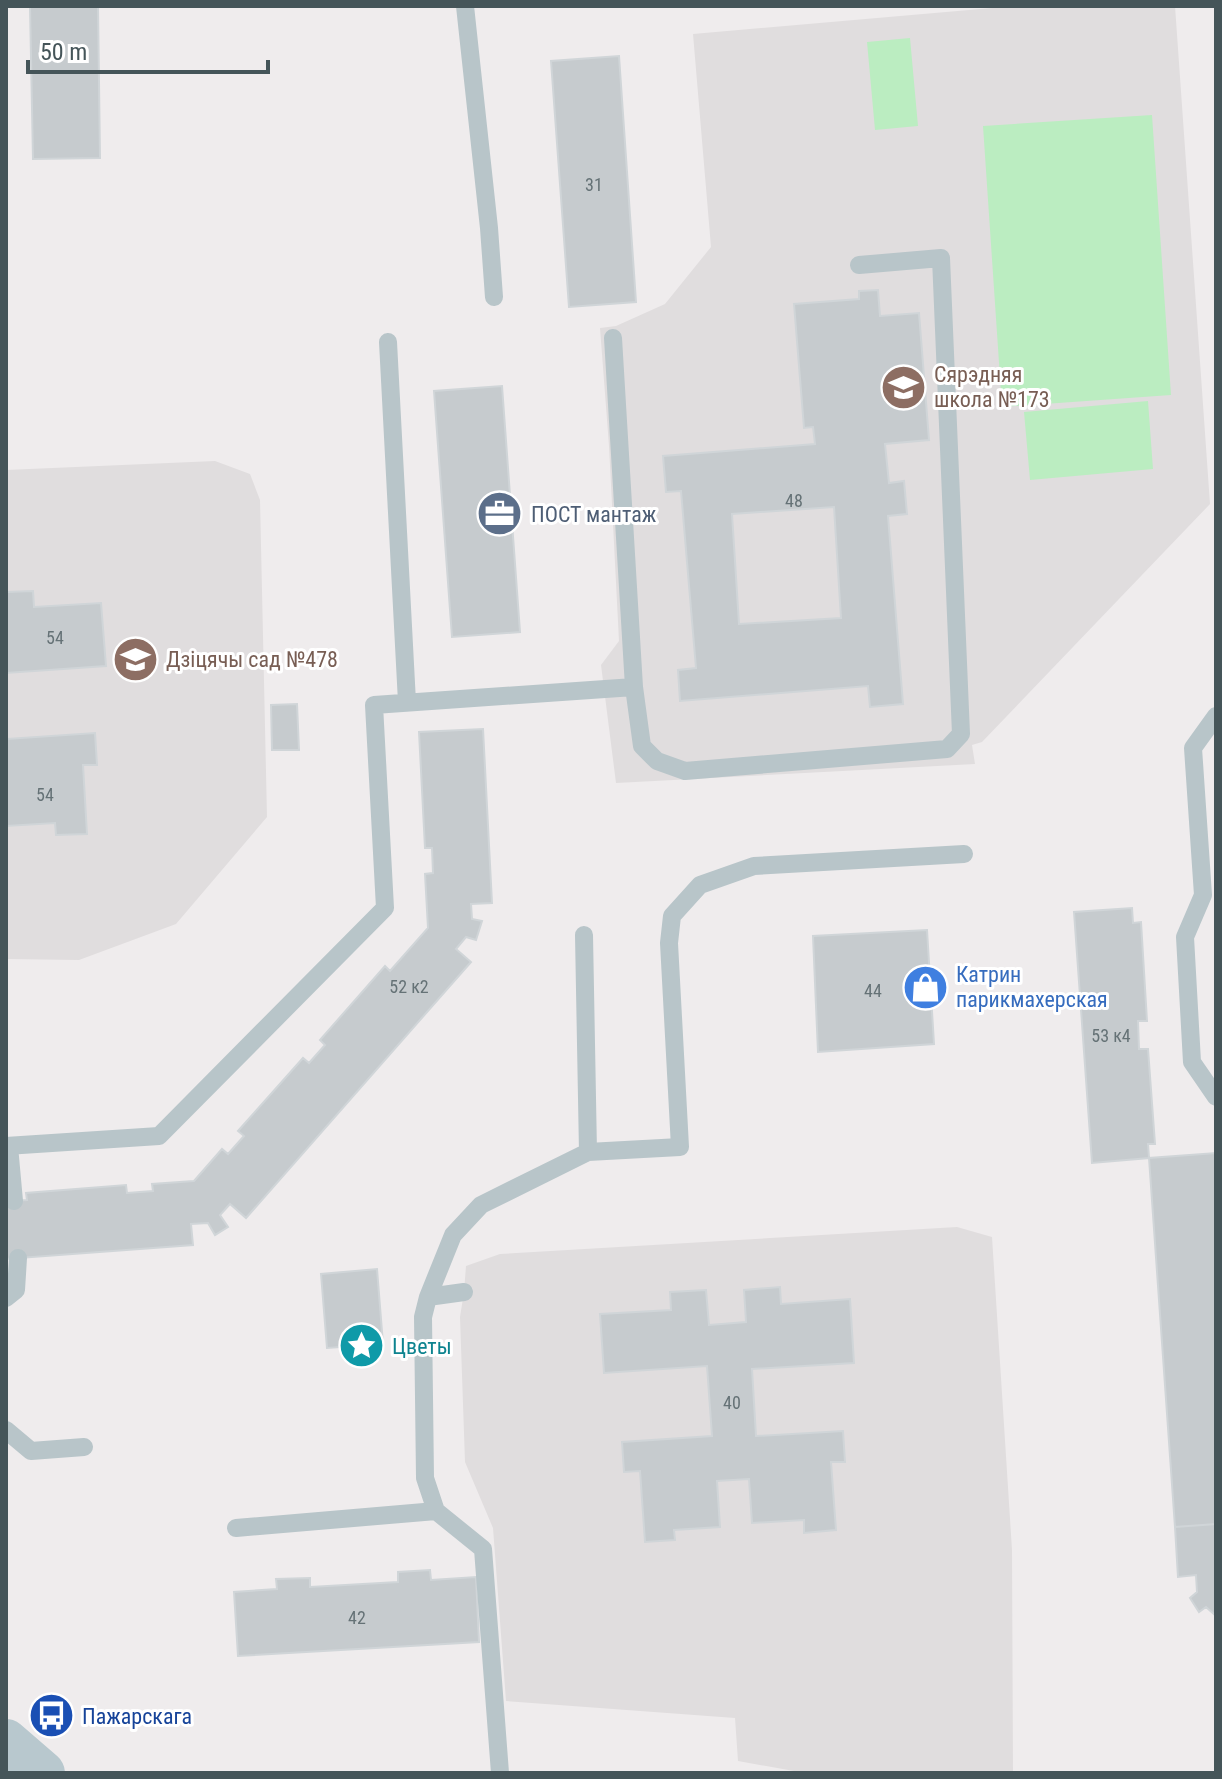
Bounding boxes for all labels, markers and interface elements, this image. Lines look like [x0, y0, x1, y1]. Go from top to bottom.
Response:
scale bar [28, 24, 268, 74]
text: 50 m [40, 38, 87, 66]
house number: 31 [585, 174, 603, 195]
place label: Сярэдняя школа №173 [934, 362, 1050, 412]
school or university icon: Сярэдняя школа №173 [879, 363, 927, 411]
office icon: ПОСТ мантаж [476, 490, 524, 538]
house number: 48 [785, 490, 803, 511]
place label: ПОСТ мантаж [531, 502, 657, 527]
house number: 54 [46, 627, 64, 648]
school or university icon: Дзіцячы сад №478 [111, 635, 159, 683]
place label: Дзіцячы сад №478 [166, 647, 338, 672]
house number: 54 [36, 784, 54, 805]
place label: Катрин парикмахерская [956, 962, 1108, 1012]
shop icon: Катрин парикмахерская [901, 963, 949, 1011]
house number: 52 к2 [389, 976, 429, 997]
house number: 44 [864, 980, 882, 1001]
house number: 53 к4 [1091, 1025, 1131, 1046]
place icon: Цветы [337, 1322, 385, 1370]
place label: Цветы [392, 1334, 452, 1359]
house number: 40 [723, 1392, 741, 1413]
house number: 42 [348, 1607, 366, 1628]
bus stop icon: Пажарскага [27, 1692, 75, 1740]
place label: Пажарскага [82, 1704, 192, 1729]

